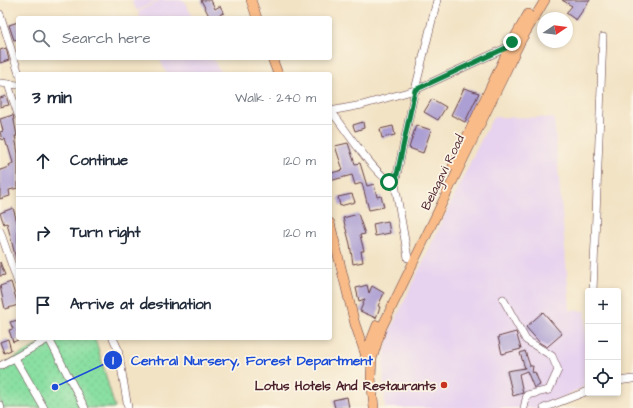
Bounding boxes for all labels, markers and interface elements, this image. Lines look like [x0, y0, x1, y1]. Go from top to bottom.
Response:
north arrow [537, 12, 573, 48]
search box [16, 16, 332, 60]
icon: search [30, 27, 52, 49]
text: Search here [62, 28, 151, 49]
route end [503, 33, 521, 51]
text: 3 min [32, 86, 72, 110]
text: Walk · 240 m [235, 89, 316, 107]
street label: Belagavi Road [417, 131, 470, 214]
icon: ahead [32, 150, 54, 172]
text: Continue [70, 150, 128, 171]
text: 120 m [283, 152, 316, 170]
route start [380, 173, 398, 191]
icon: right [32, 222, 54, 244]
text: Turn right [70, 222, 141, 243]
text: 120 m [283, 224, 316, 242]
map controls [585, 288, 621, 396]
button: + [585, 288, 621, 324]
icon: arrive [32, 294, 54, 316]
text: Arrive at destination [70, 294, 211, 315]
button: − [585, 324, 621, 360]
callout: Central Nursery, Forest Department [103, 347, 381, 373]
text: Central Nursery, Forest Department [131, 351, 373, 371]
text: 1 [112, 352, 114, 369]
button: locate [585, 360, 621, 396]
place label: Lotus Hotels And Restaurants [255, 377, 436, 395]
marker: Lotus Hotels And Restaurants [439, 380, 449, 390]

